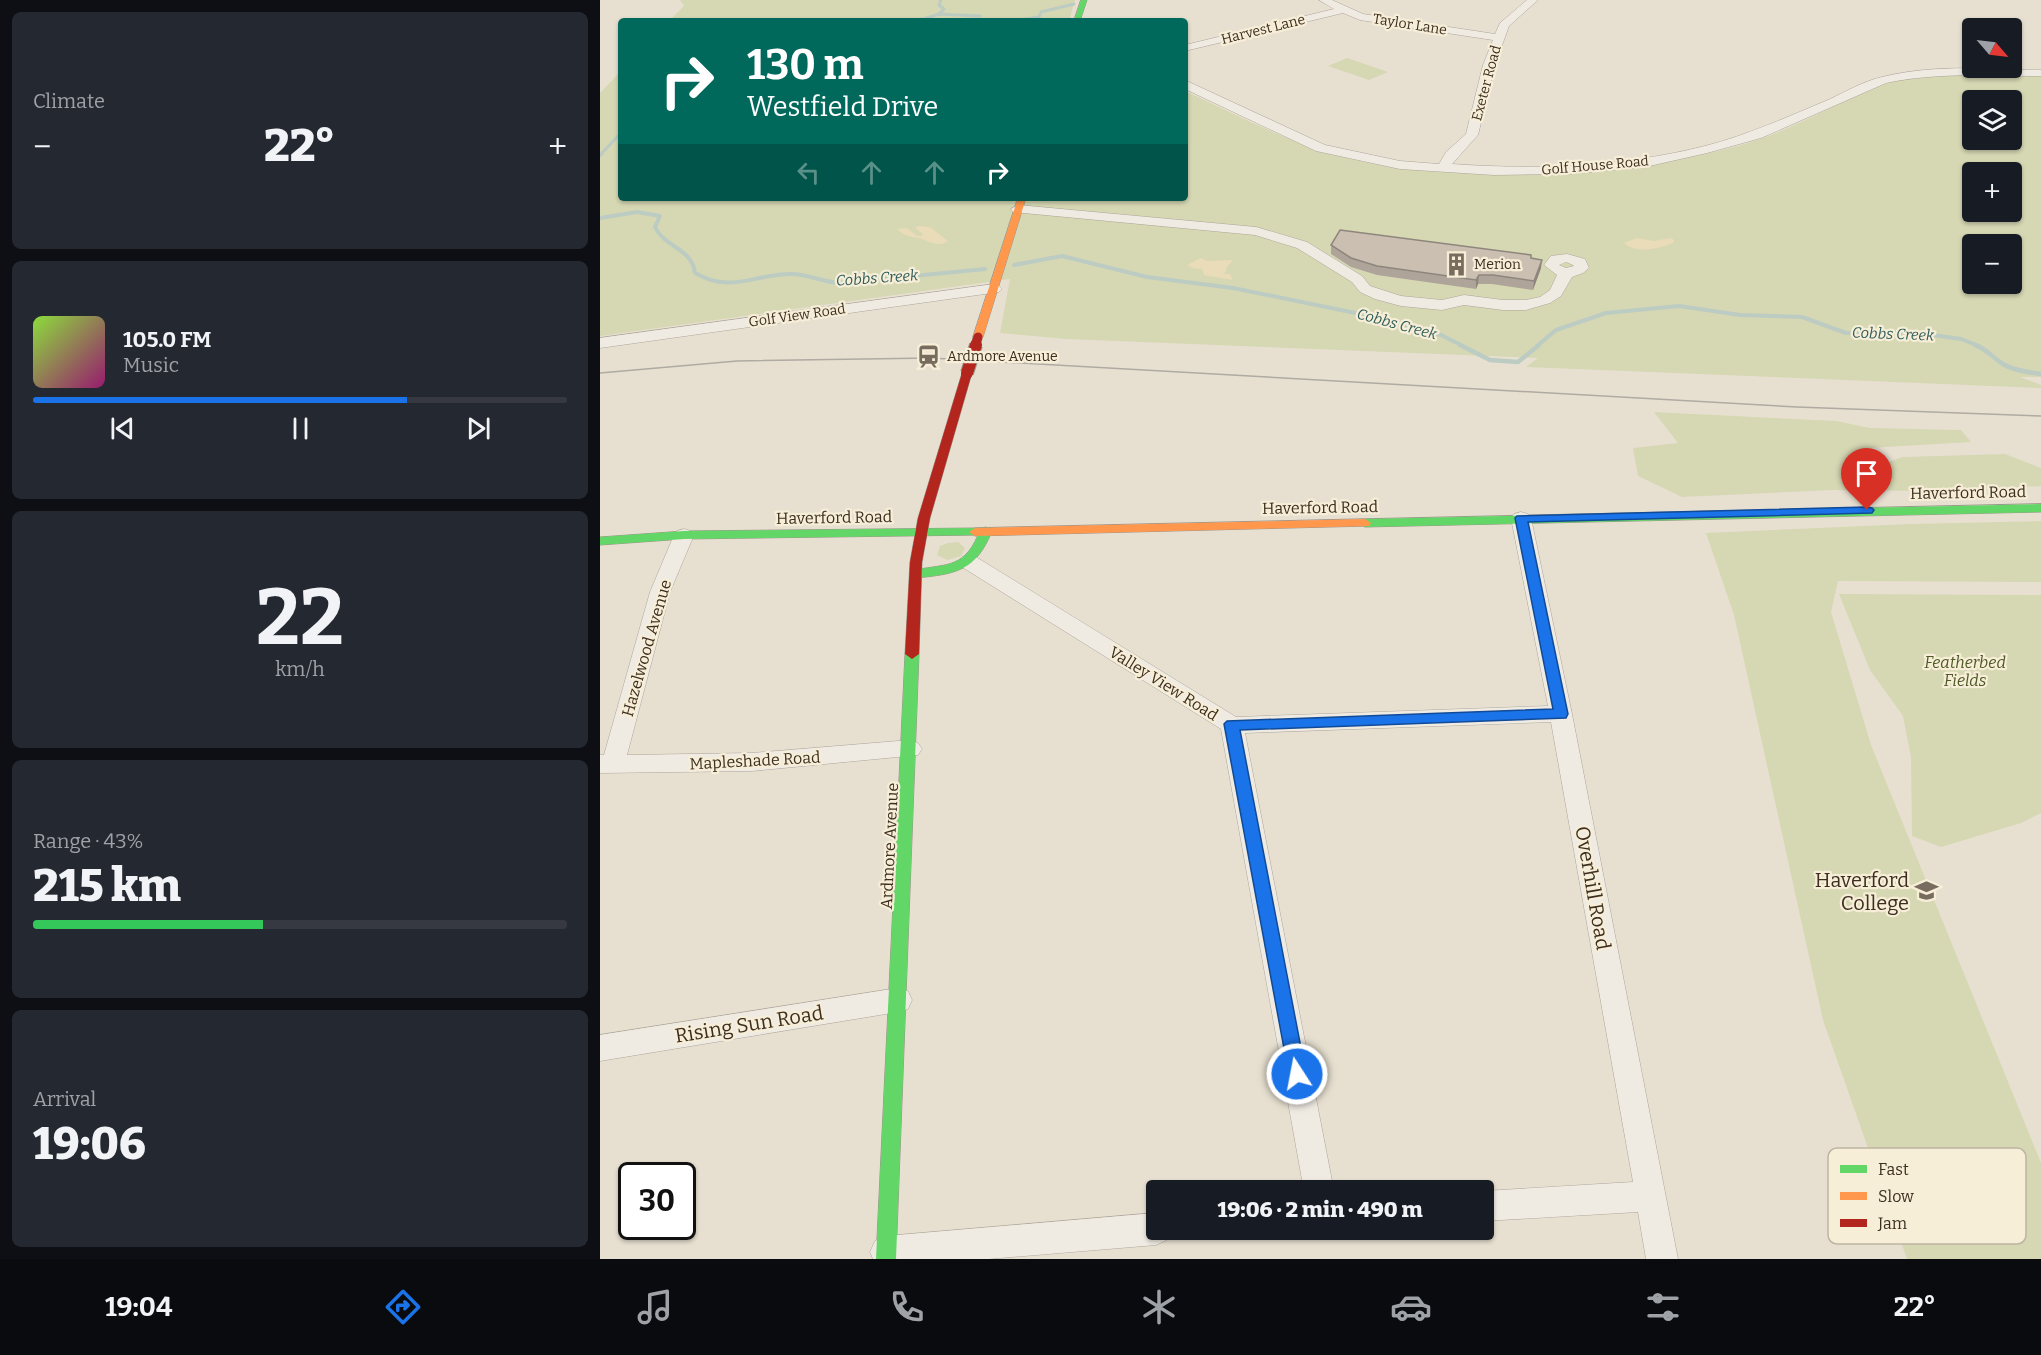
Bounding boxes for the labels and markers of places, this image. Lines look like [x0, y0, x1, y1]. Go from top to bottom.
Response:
building icon: Merion [1443, 251, 1469, 277]
place label: Merion [1474, 256, 1521, 273]
station icon: Ardmore Avenue [916, 343, 942, 369]
place label: Ardmore Avenue [947, 348, 1058, 365]
pin [1841, 448, 1892, 510]
place label: Haverford College [1815, 868, 1909, 915]
school or university icon: Haverford College [1914, 878, 1940, 904]

